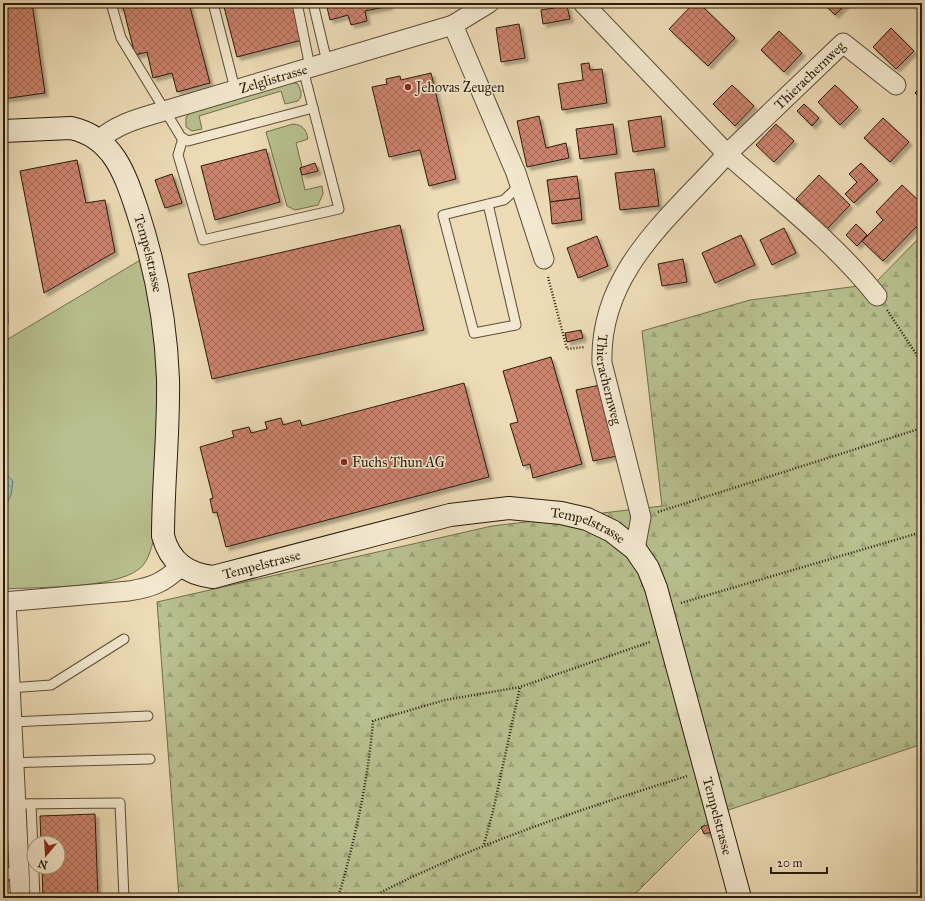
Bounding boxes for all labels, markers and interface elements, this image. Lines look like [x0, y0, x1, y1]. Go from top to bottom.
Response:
street label: Thierachernweg [770, 37, 849, 113]
street label: Zelglistrasse [238, 60, 310, 97]
place label: Jehovas Zeugen [414, 79, 505, 97]
marker: Jehovas Zeugen [403, 82, 413, 92]
street label: Tempelstrasse [130, 212, 167, 294]
street label: Thierachernweg [593, 333, 626, 427]
place label: Fuchs Thun AG [352, 454, 445, 471]
marker: Fuchs Thun AG [339, 457, 349, 467]
street label: Tempelstrasse [550, 504, 629, 547]
street label: Tempelstrasse [220, 546, 302, 583]
street label: Tempelstrasse [699, 775, 736, 857]
north arrow [26, 835, 66, 875]
scale bar [771, 849, 827, 875]
text: N [36, 856, 50, 872]
text: 20 m [777, 856, 803, 870]

